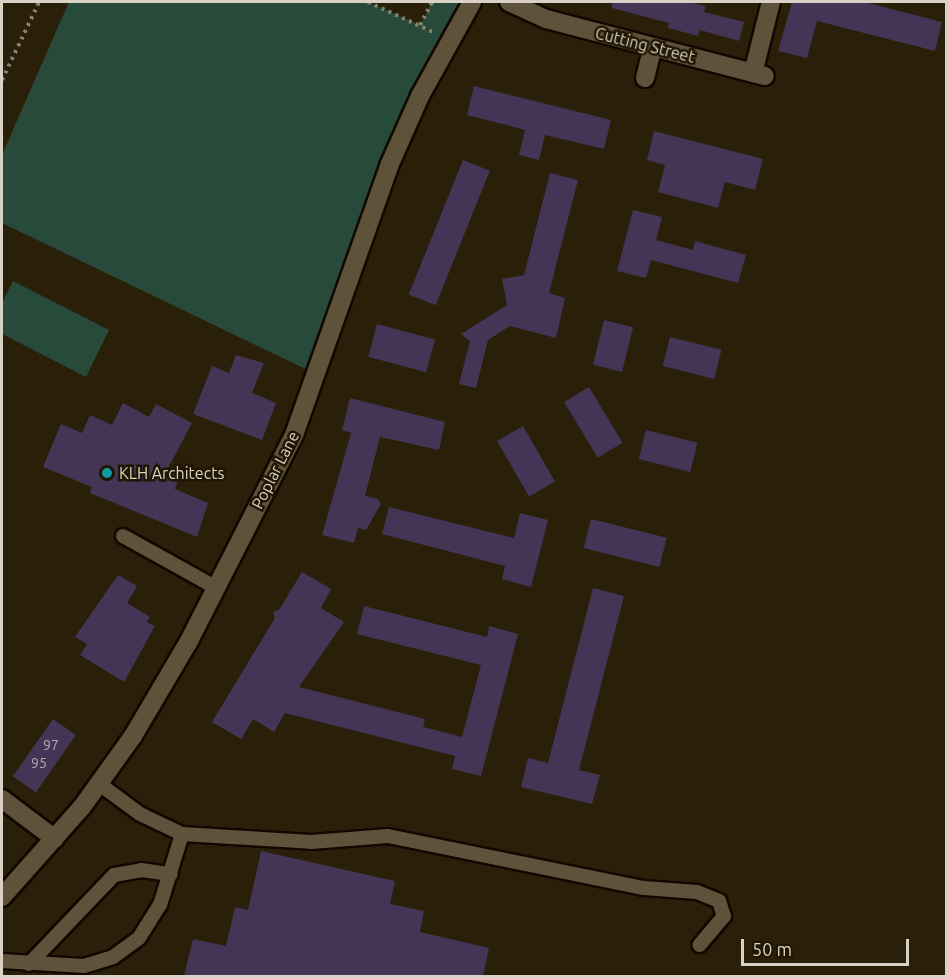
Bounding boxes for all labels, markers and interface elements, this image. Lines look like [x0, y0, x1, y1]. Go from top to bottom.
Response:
street label: Cutting Street [593, 23, 697, 67]
street label: Poplar Lane [247, 428, 303, 512]
place label: KLH Architects [119, 463, 224, 483]
marker: KLH Architects [100, 466, 114, 480]
house number: 97 [43, 737, 59, 753]
house number: 95 [31, 755, 47, 771]
scale bar [744, 927, 912, 965]
text: 50 m [752, 939, 792, 959]

